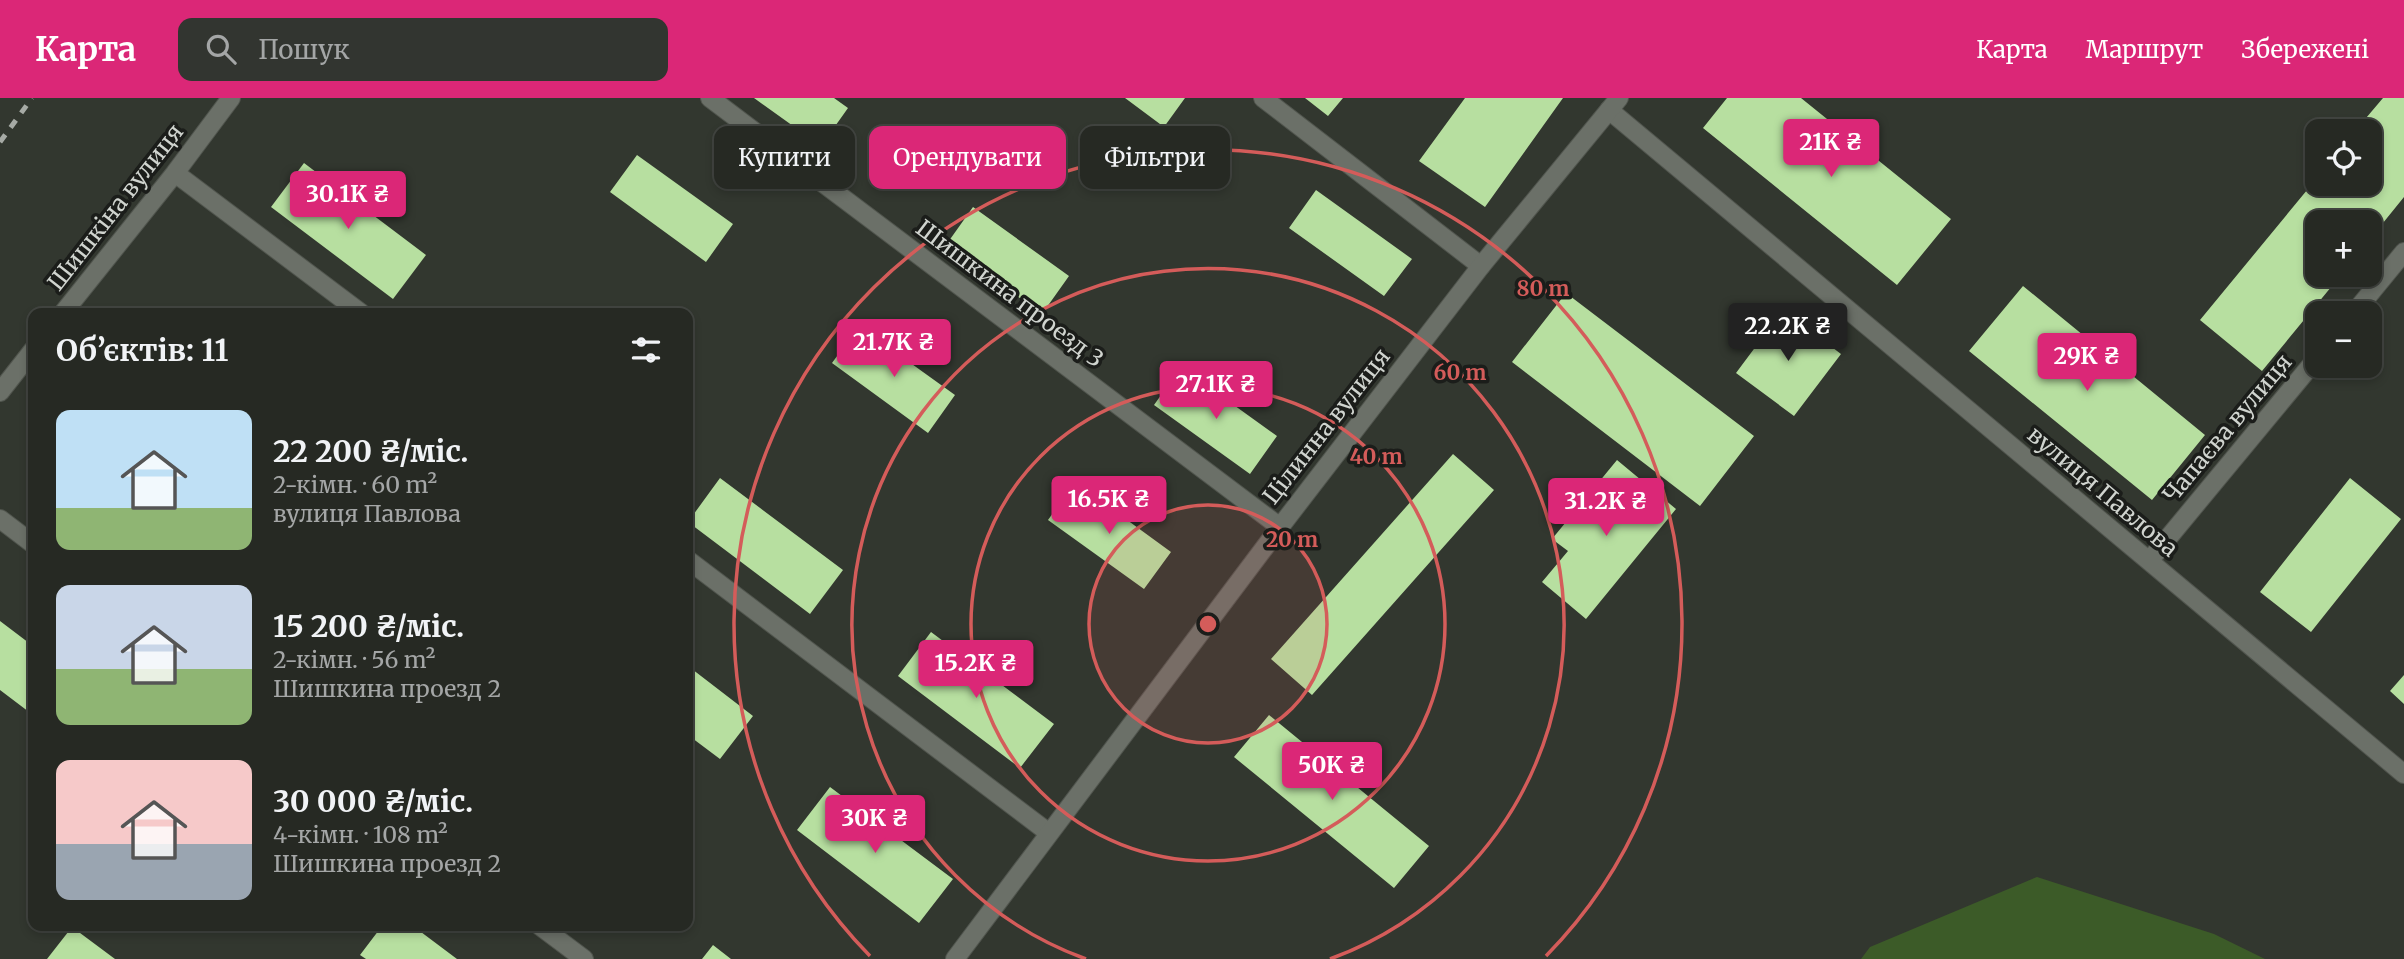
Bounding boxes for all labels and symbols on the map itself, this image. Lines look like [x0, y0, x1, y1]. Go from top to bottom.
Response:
street label: Шишкіна вулиця [41, 118, 189, 296]
pin: 21K ₴ [1782, 120, 1880, 179]
pin: 30.1K ₴ [283, 172, 413, 231]
street label: Шишкина проезд 3 [910, 213, 1110, 373]
text: 80 m [1517, 275, 1569, 302]
pin: 22.2K ₴ [1723, 303, 1853, 363]
pin: 21.7K ₴ [829, 320, 959, 379]
pin: 29K ₴ [2038, 334, 2136, 393]
street label: Цілинна вулиця [1256, 342, 1396, 510]
street label: Чапаєва вулиця [2156, 348, 2298, 508]
text: 60 m [1434, 359, 1486, 386]
pin: 27.1K ₴ [1151, 362, 1281, 421]
street label: вулиця Павлова [2022, 420, 2184, 562]
text: 40 m [1349, 443, 1403, 470]
pin: 16.5K ₴ [1044, 476, 1174, 536]
pin: 31.2K ₴ [1541, 478, 1671, 538]
text: 20 m [1266, 526, 1318, 553]
centre of rings [1196, 612, 1220, 636]
pin: 15.2K ₴ [911, 640, 1041, 700]
pin: 50K ₴ [1283, 742, 1381, 802]
pin: 30K ₴ [826, 796, 924, 855]

